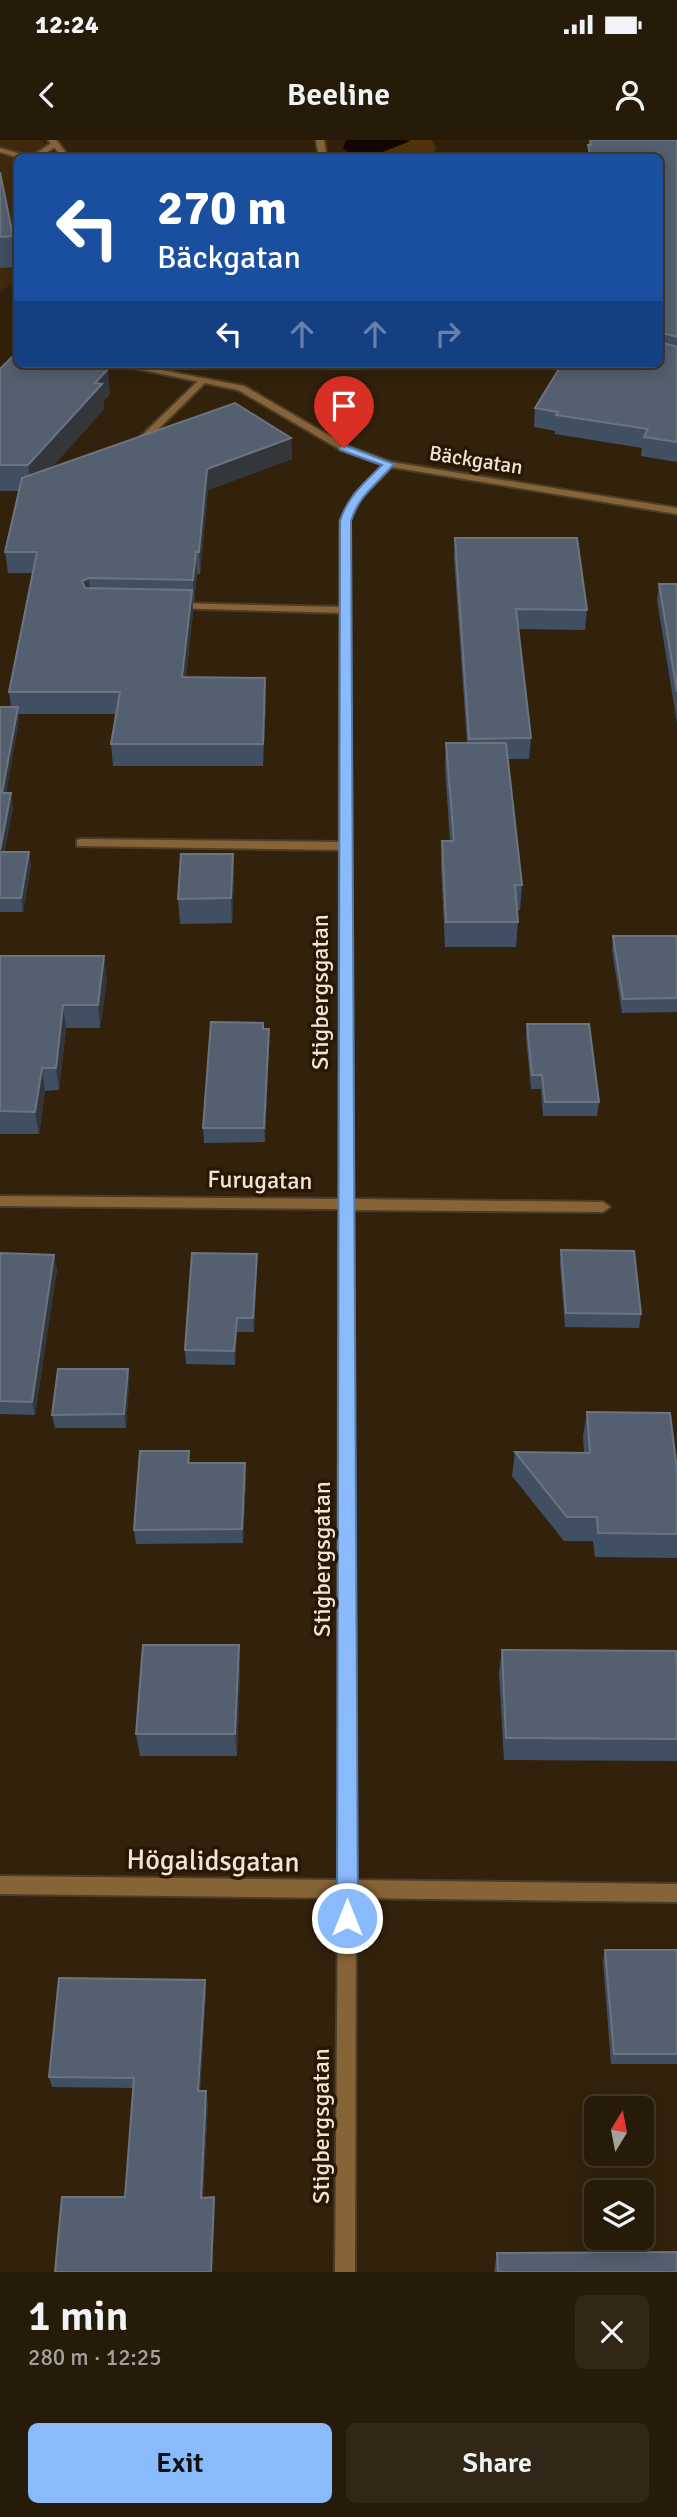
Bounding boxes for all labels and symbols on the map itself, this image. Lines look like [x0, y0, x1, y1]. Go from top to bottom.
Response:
pin [314, 376, 374, 448]
street label: Bäckgatan [427, 440, 525, 480]
street label: Stigbergsgatan [305, 914, 335, 1070]
street label: Furugatan [207, 1164, 313, 1196]
street label: Stigbergsgatan [307, 1481, 337, 1637]
street label: Högalidsgatan [126, 1842, 300, 1880]
position arrow [310, 1881, 384, 1955]
street label: Stigbergsgatan [306, 2048, 336, 2204]
north arrow [584, 2096, 654, 2166]

